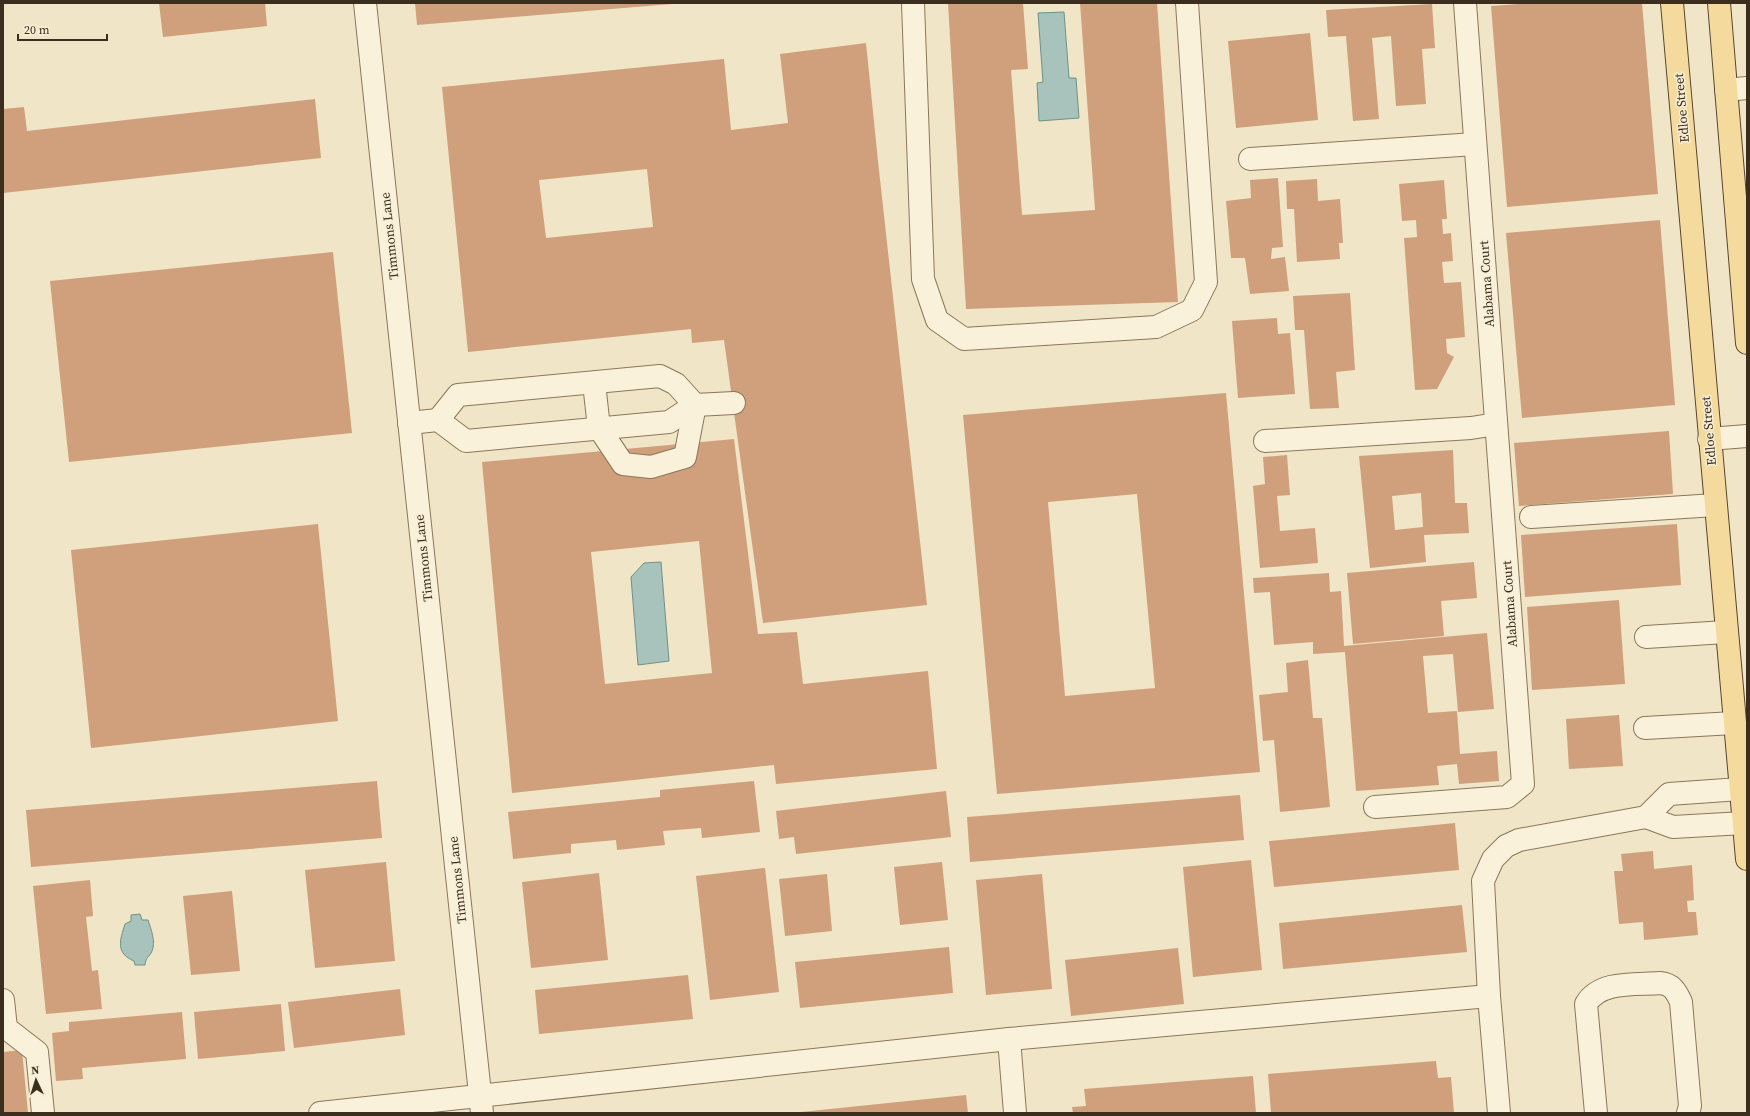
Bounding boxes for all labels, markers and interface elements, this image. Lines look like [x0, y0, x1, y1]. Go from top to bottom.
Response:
scale bar [18, 16, 107, 42]
text: 20 m [24, 22, 50, 38]
street label: Edloe Street [1670, 72, 1693, 143]
street label: Timmons Lane [376, 191, 403, 280]
street label: Alabama Court [1475, 239, 1498, 328]
street label: Edloe Street [1697, 395, 1720, 466]
street label: Timmons Lane [410, 513, 437, 602]
street label: Alabama Court [1498, 559, 1521, 648]
street label: Timmons Lane [444, 835, 471, 924]
north arrow [16, 1060, 56, 1100]
text: N [31, 1063, 40, 1078]

